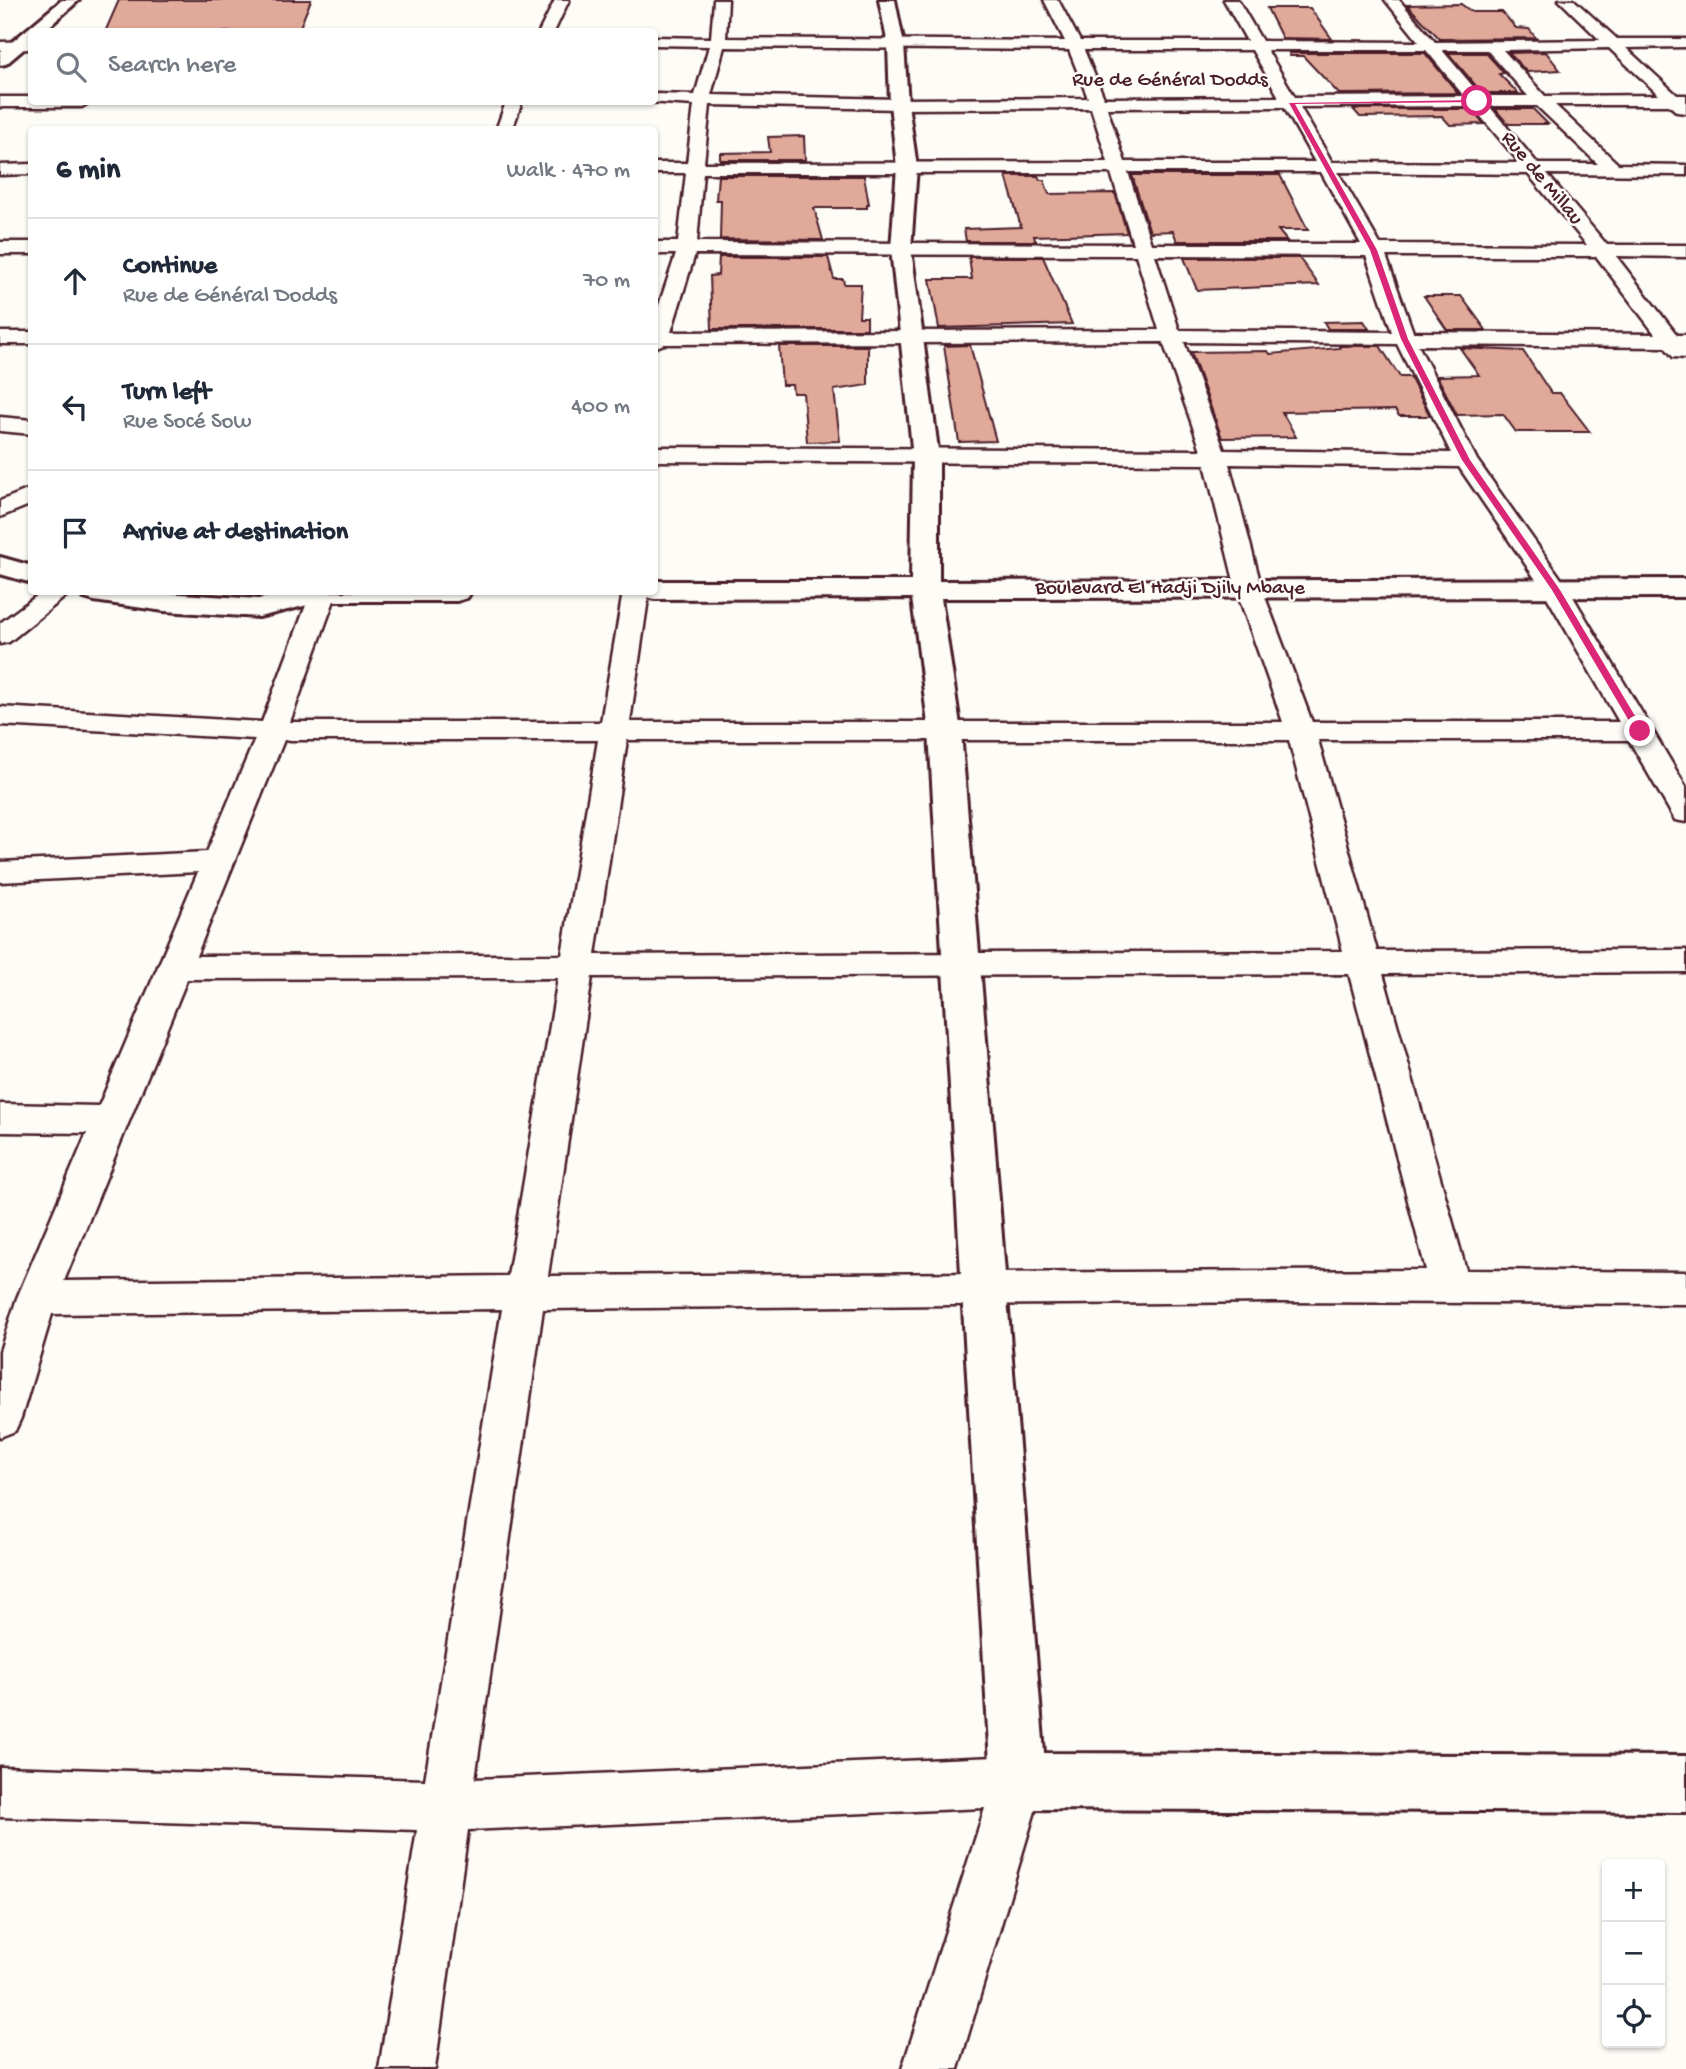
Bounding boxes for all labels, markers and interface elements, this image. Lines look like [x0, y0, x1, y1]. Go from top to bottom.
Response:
search box [28, 28, 658, 105]
icon: search [52, 48, 90, 86]
text: Search here [108, 51, 236, 82]
street label: Rue de Général Dodds [1072, 69, 1269, 94]
route start [1461, 85, 1492, 116]
street label: Rue de Millau [1495, 127, 1588, 231]
text: 6 min [56, 154, 120, 189]
text: Walk · 470 m [507, 158, 630, 185]
text: Continue [123, 252, 217, 283]
icon: ahead [56, 262, 94, 300]
text: 70 m [583, 268, 630, 295]
text: Rue de Général Dodds [123, 283, 337, 310]
text: Turn left [123, 378, 211, 409]
icon: left [56, 388, 94, 426]
text: 400 m [571, 394, 630, 421]
text: Rue Socé Sow [123, 409, 251, 436]
icon: arrive [56, 514, 94, 552]
text: Arrive at destination [123, 518, 348, 549]
street label: Boulevard El Hadji Djily Mbaye [1034, 577, 1306, 602]
route end [1624, 715, 1655, 746]
map controls [1602, 1859, 1665, 2048]
button: + [1602, 1859, 1665, 1922]
button: − [1602, 1922, 1665, 1985]
button: locate [1602, 1985, 1665, 2048]

